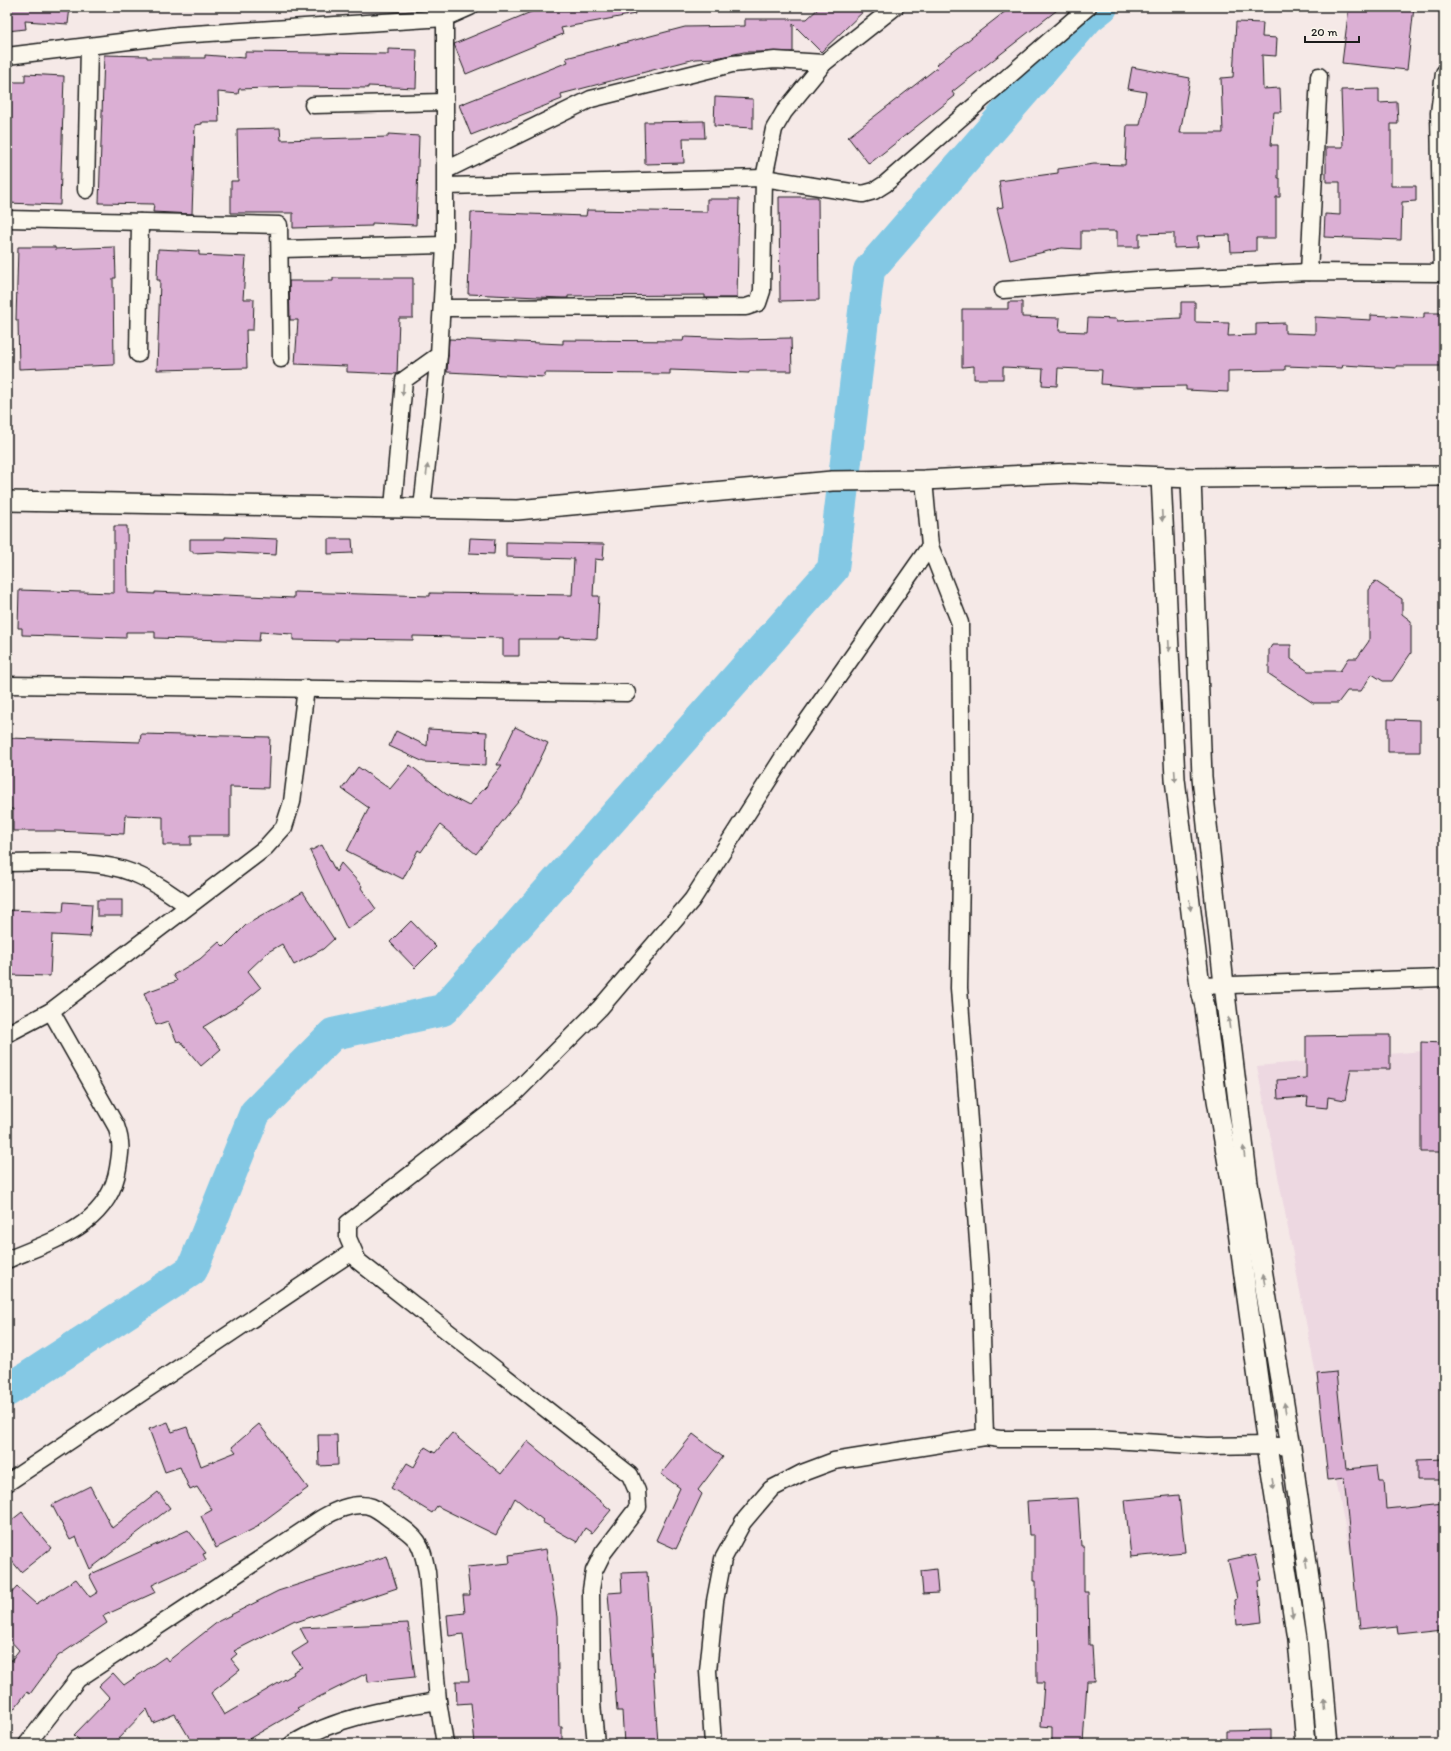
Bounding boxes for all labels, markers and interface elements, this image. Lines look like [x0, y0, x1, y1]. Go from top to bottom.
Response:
scale bar [1305, 18, 1359, 44]
text: 20 m [1311, 25, 1338, 39]
one-way arrow [400, 384, 406, 396]
one-way arrow [423, 464, 430, 476]
one-way arrow [1159, 510, 1166, 522]
one-way arrow [1165, 640, 1172, 652]
one-way arrow [1171, 770, 1178, 782]
one-way arrow [1187, 899, 1194, 911]
one-way arrow [1226, 1017, 1232, 1029]
one-way arrow [1241, 1146, 1248, 1158]
one-way arrow [1261, 1274, 1267, 1286]
one-way arrow [1282, 1402, 1288, 1415]
one-way arrow [1270, 1478, 1276, 1490]
one-way arrow [1304, 1556, 1310, 1568]
one-way arrow [1289, 1606, 1295, 1618]
one-way arrow [1320, 1699, 1327, 1711]

